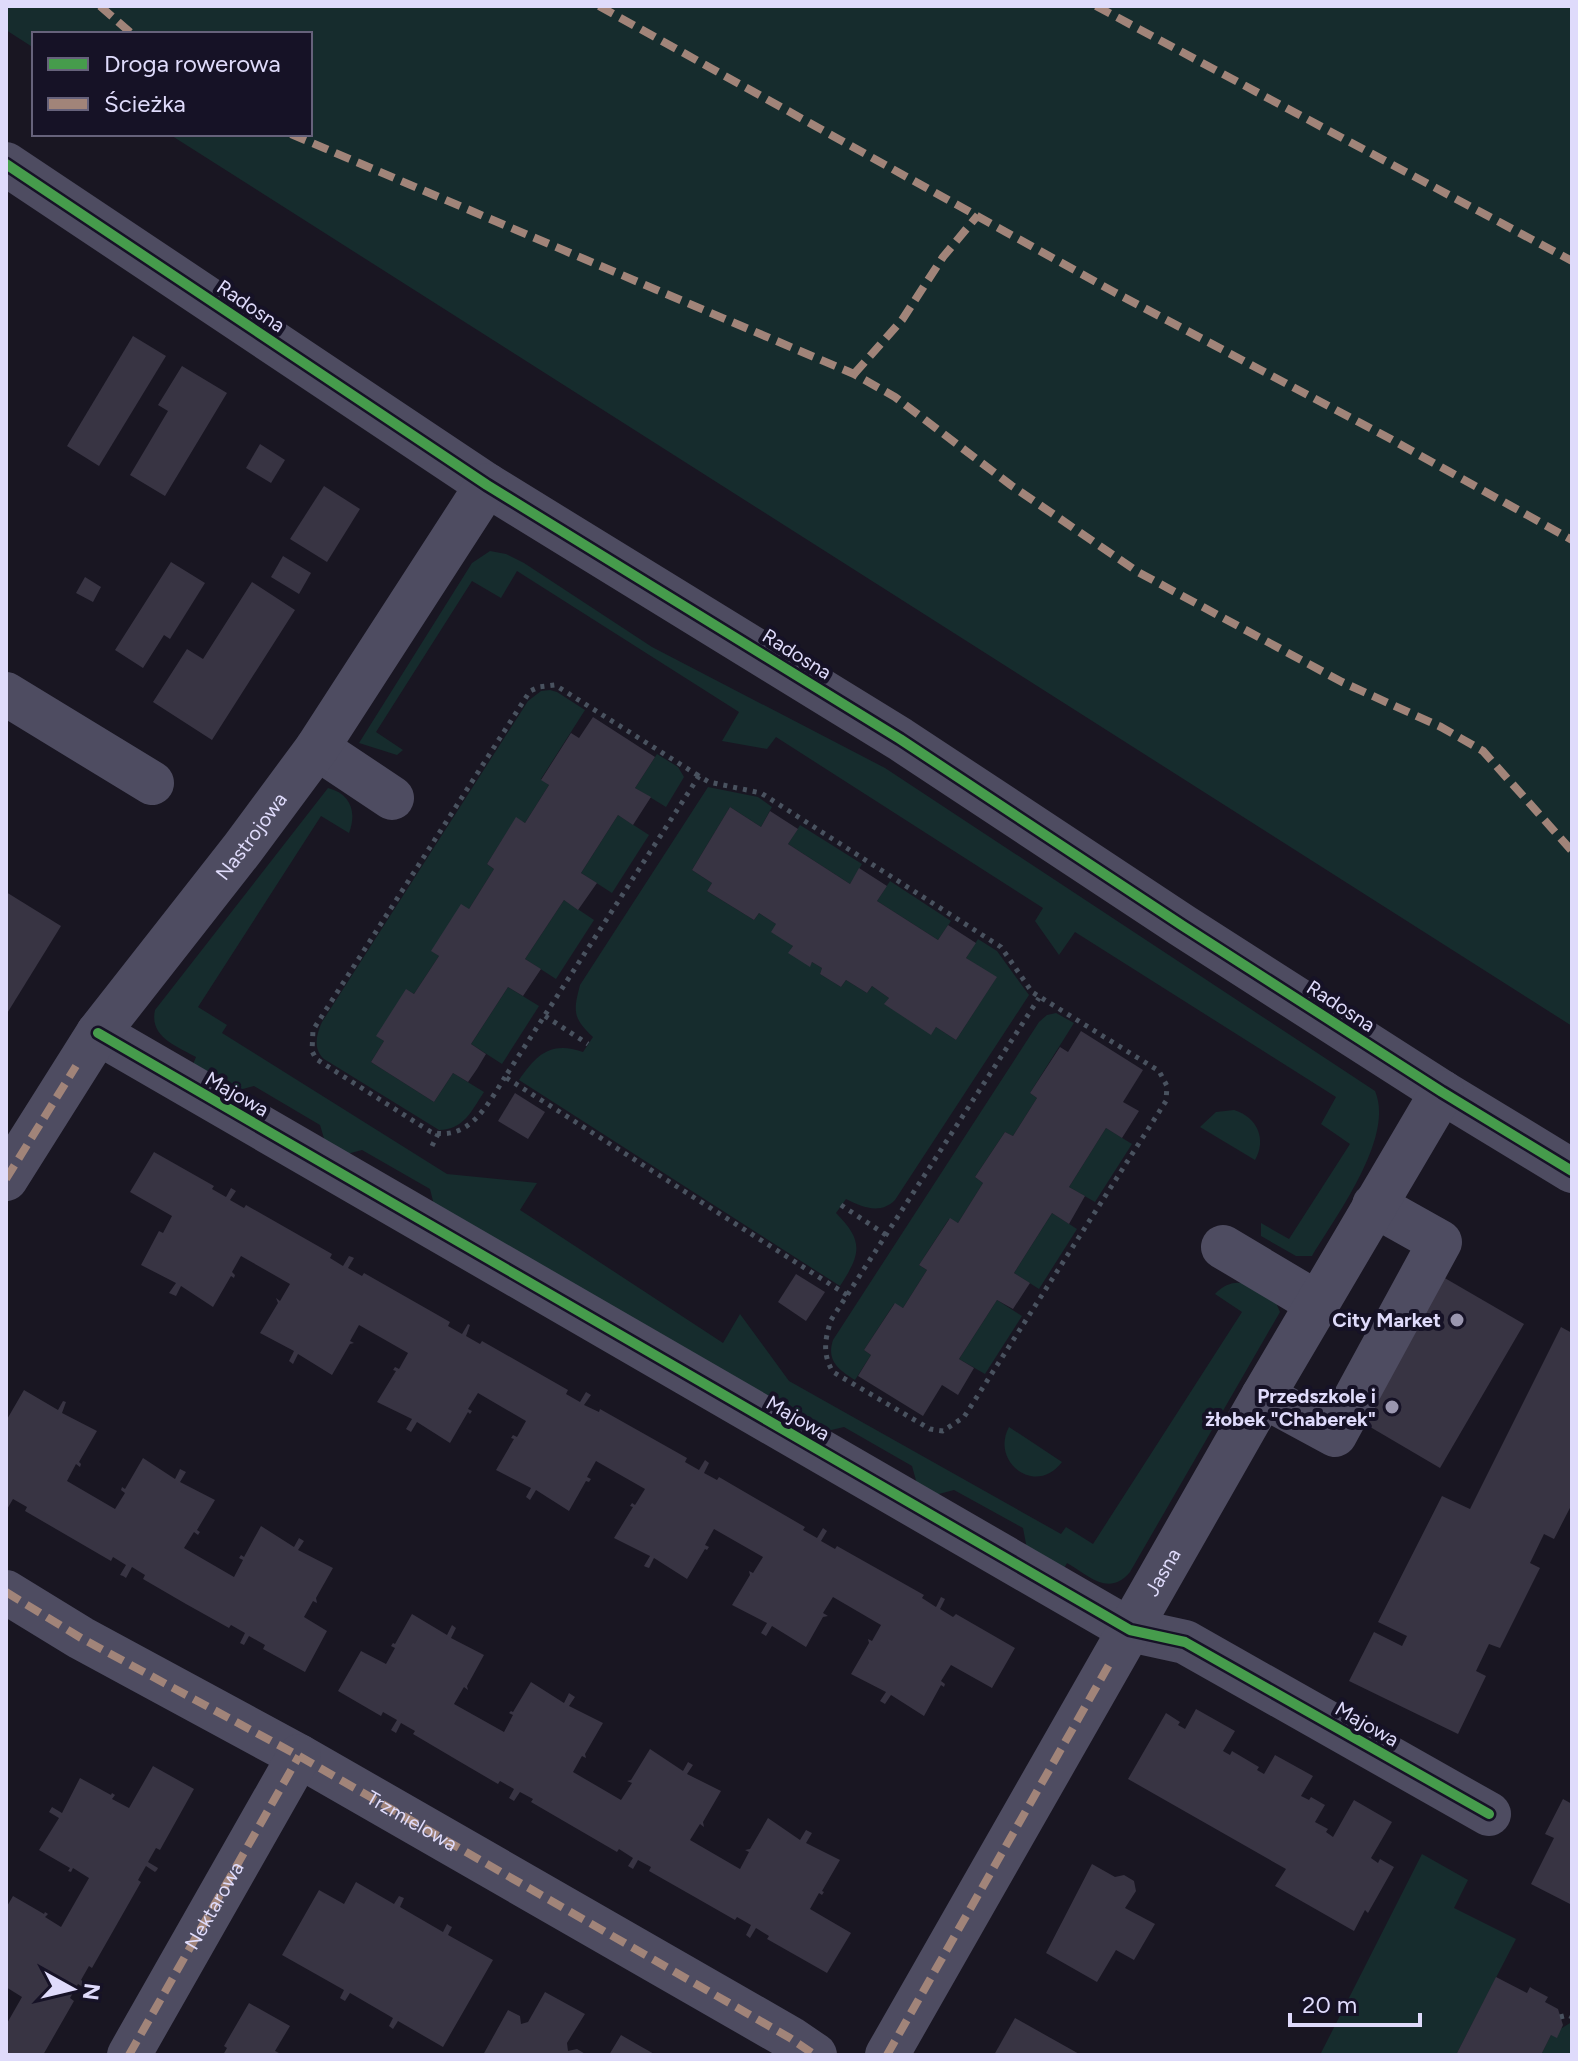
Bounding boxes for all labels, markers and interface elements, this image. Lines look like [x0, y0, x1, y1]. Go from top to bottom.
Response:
legend [32, 32, 312, 136]
text: Droga rowerowa [104, 49, 281, 78]
text: Ścieżka [104, 89, 186, 118]
street label: Radosna [212, 275, 290, 337]
street label: Radosna [758, 623, 836, 685]
street label: Nastrojowa [211, 788, 292, 885]
street label: Radosna [1302, 975, 1380, 1037]
street label: Majowa [201, 1066, 273, 1122]
place label: City Market [1332, 1308, 1441, 1332]
marker: City Market [1448, 1311, 1466, 1329]
place label: Przedszkole i żłobek "Chaberek" [1205, 1384, 1376, 1431]
street label: Majowa [762, 1390, 834, 1446]
marker: Przedszkole i żłobek "Chaberek" [1383, 1398, 1401, 1416]
street label: Jasna [1139, 1544, 1186, 1600]
street label: Majowa [1331, 1696, 1403, 1752]
street label: Trzmielowa [362, 1785, 461, 1856]
street label: Nektarowa [179, 1857, 249, 1954]
north arrow [32, 1949, 112, 2029]
scale bar [1290, 1977, 1420, 2027]
text: N [77, 1981, 106, 2002]
text: 20 m [1302, 1990, 1357, 2019]

